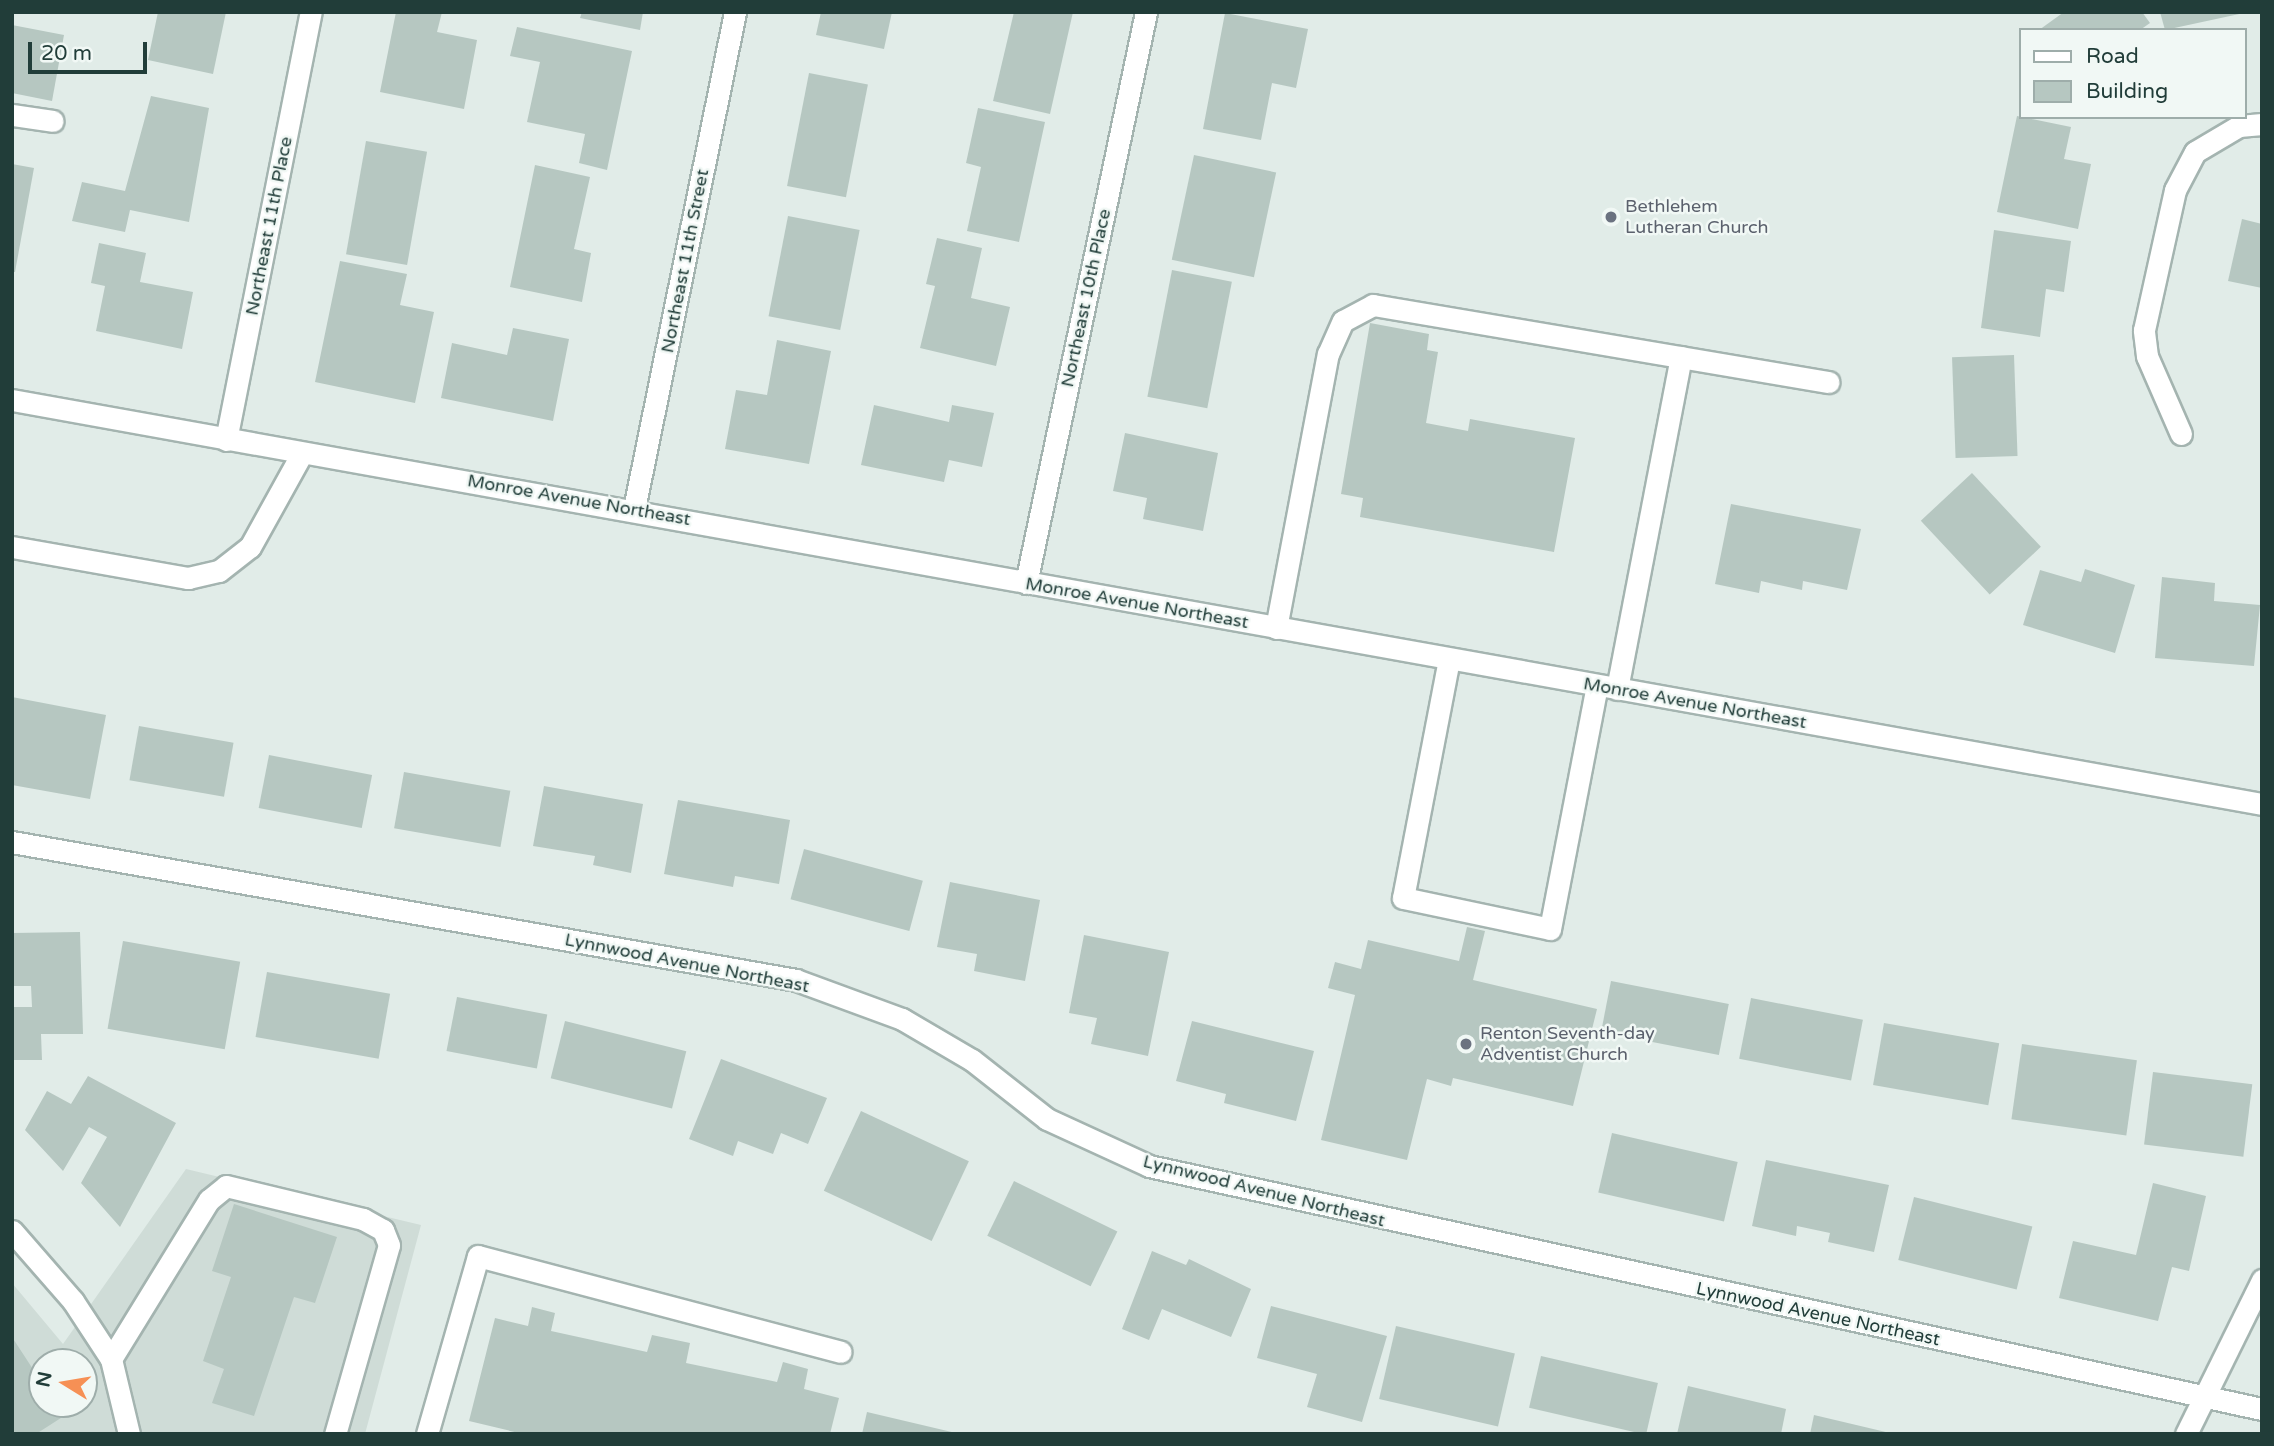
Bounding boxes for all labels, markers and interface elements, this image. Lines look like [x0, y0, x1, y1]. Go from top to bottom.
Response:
scale bar [32, 28, 150, 72]
legend [2018, 28, 2246, 119]
text: 20 m [41, 41, 92, 66]
text: Road [2086, 44, 2139, 69]
text: Building [2086, 79, 2168, 104]
street label: Northeast 11th Place [241, 135, 297, 317]
street label: Northeast 11th Street [657, 167, 713, 355]
place label: Bethlehem Lutheran Church [1625, 196, 1769, 238]
street label: Northeast 10th Place [1057, 207, 1115, 389]
marker: Bethlehem Lutheran Church [1603, 209, 1619, 225]
street label: Monroe Avenue Northeast [466, 470, 692, 530]
street label: Monroe Avenue Northeast [1024, 573, 1250, 633]
street label: Monroe Avenue Northeast [1582, 673, 1808, 733]
street label: Lynnwood Avenue Northeast [563, 929, 811, 997]
place label: Renton Seventh-day Adventist Church [1480, 1023, 1655, 1066]
marker: Renton Seventh-day Adventist Church [1458, 1036, 1474, 1052]
street label: Lynnwood Avenue Northeast [1141, 1150, 1387, 1232]
street label: Lynnwood Avenue Northeast [1694, 1278, 1942, 1350]
north arrow [28, 1348, 98, 1418]
text: N [32, 1370, 57, 1389]

